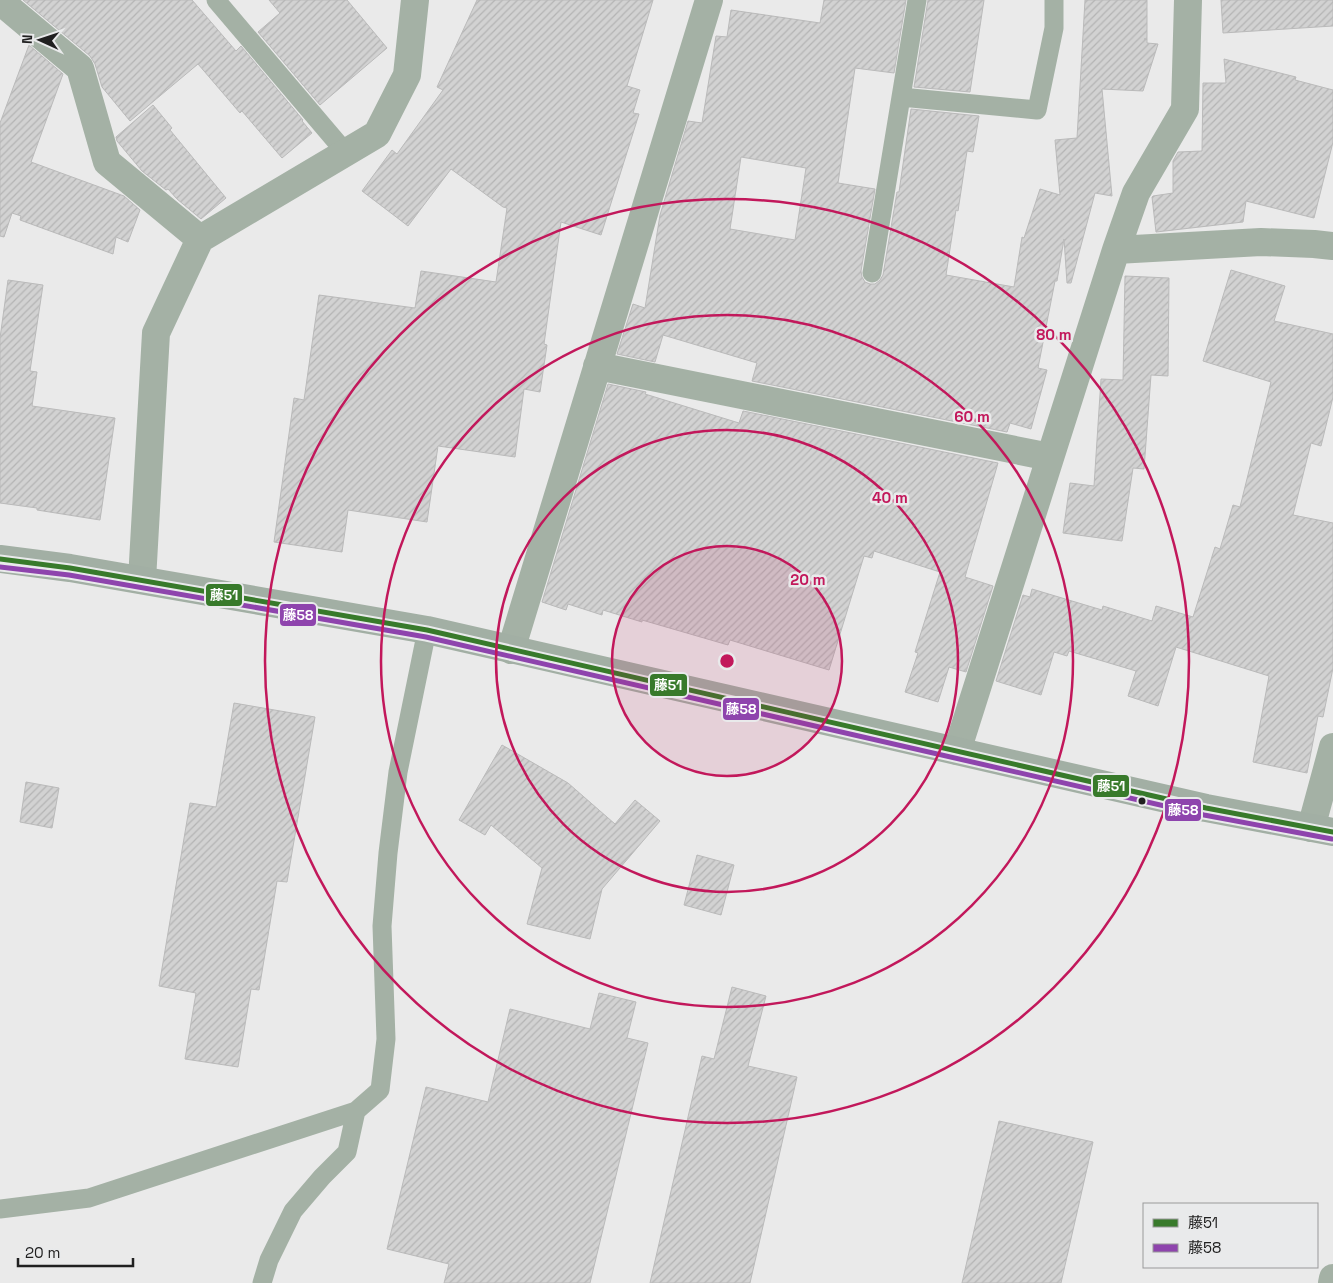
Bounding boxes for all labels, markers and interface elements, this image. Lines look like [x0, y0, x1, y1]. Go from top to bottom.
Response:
north arrow [15, 15, 65, 65]
text: N [18, 34, 36, 44]
text: 80 m [1036, 325, 1072, 344]
text: 60 m [954, 407, 990, 426]
text: 40 m [872, 488, 908, 507]
text: 20 m [790, 570, 826, 589]
line badge: 藤51 [205, 583, 243, 607]
text: 藤51 [210, 586, 238, 604]
line badge: 藤58 [279, 603, 317, 627]
text: 藤58 [283, 606, 314, 624]
centre of rings [718, 652, 736, 670]
line badge: 藤51 [649, 673, 688, 697]
text: 藤51 [654, 676, 682, 694]
line badge: 藤58 [722, 697, 760, 721]
text: 藤58 [726, 700, 757, 718]
line badge: 藤51 [1092, 774, 1130, 798]
text: 藤51 [1097, 777, 1125, 795]
unlabelled marker [1137, 796, 1147, 806]
line badge: 藤58 [1164, 798, 1202, 822]
text: 藤58 [1168, 801, 1199, 819]
legend [1143, 1203, 1318, 1268]
text: 藤51 [1188, 1213, 1218, 1232]
scale bar [18, 1236, 132, 1268]
text: 藤58 [1188, 1238, 1221, 1257]
text: 20 m [25, 1243, 60, 1262]

